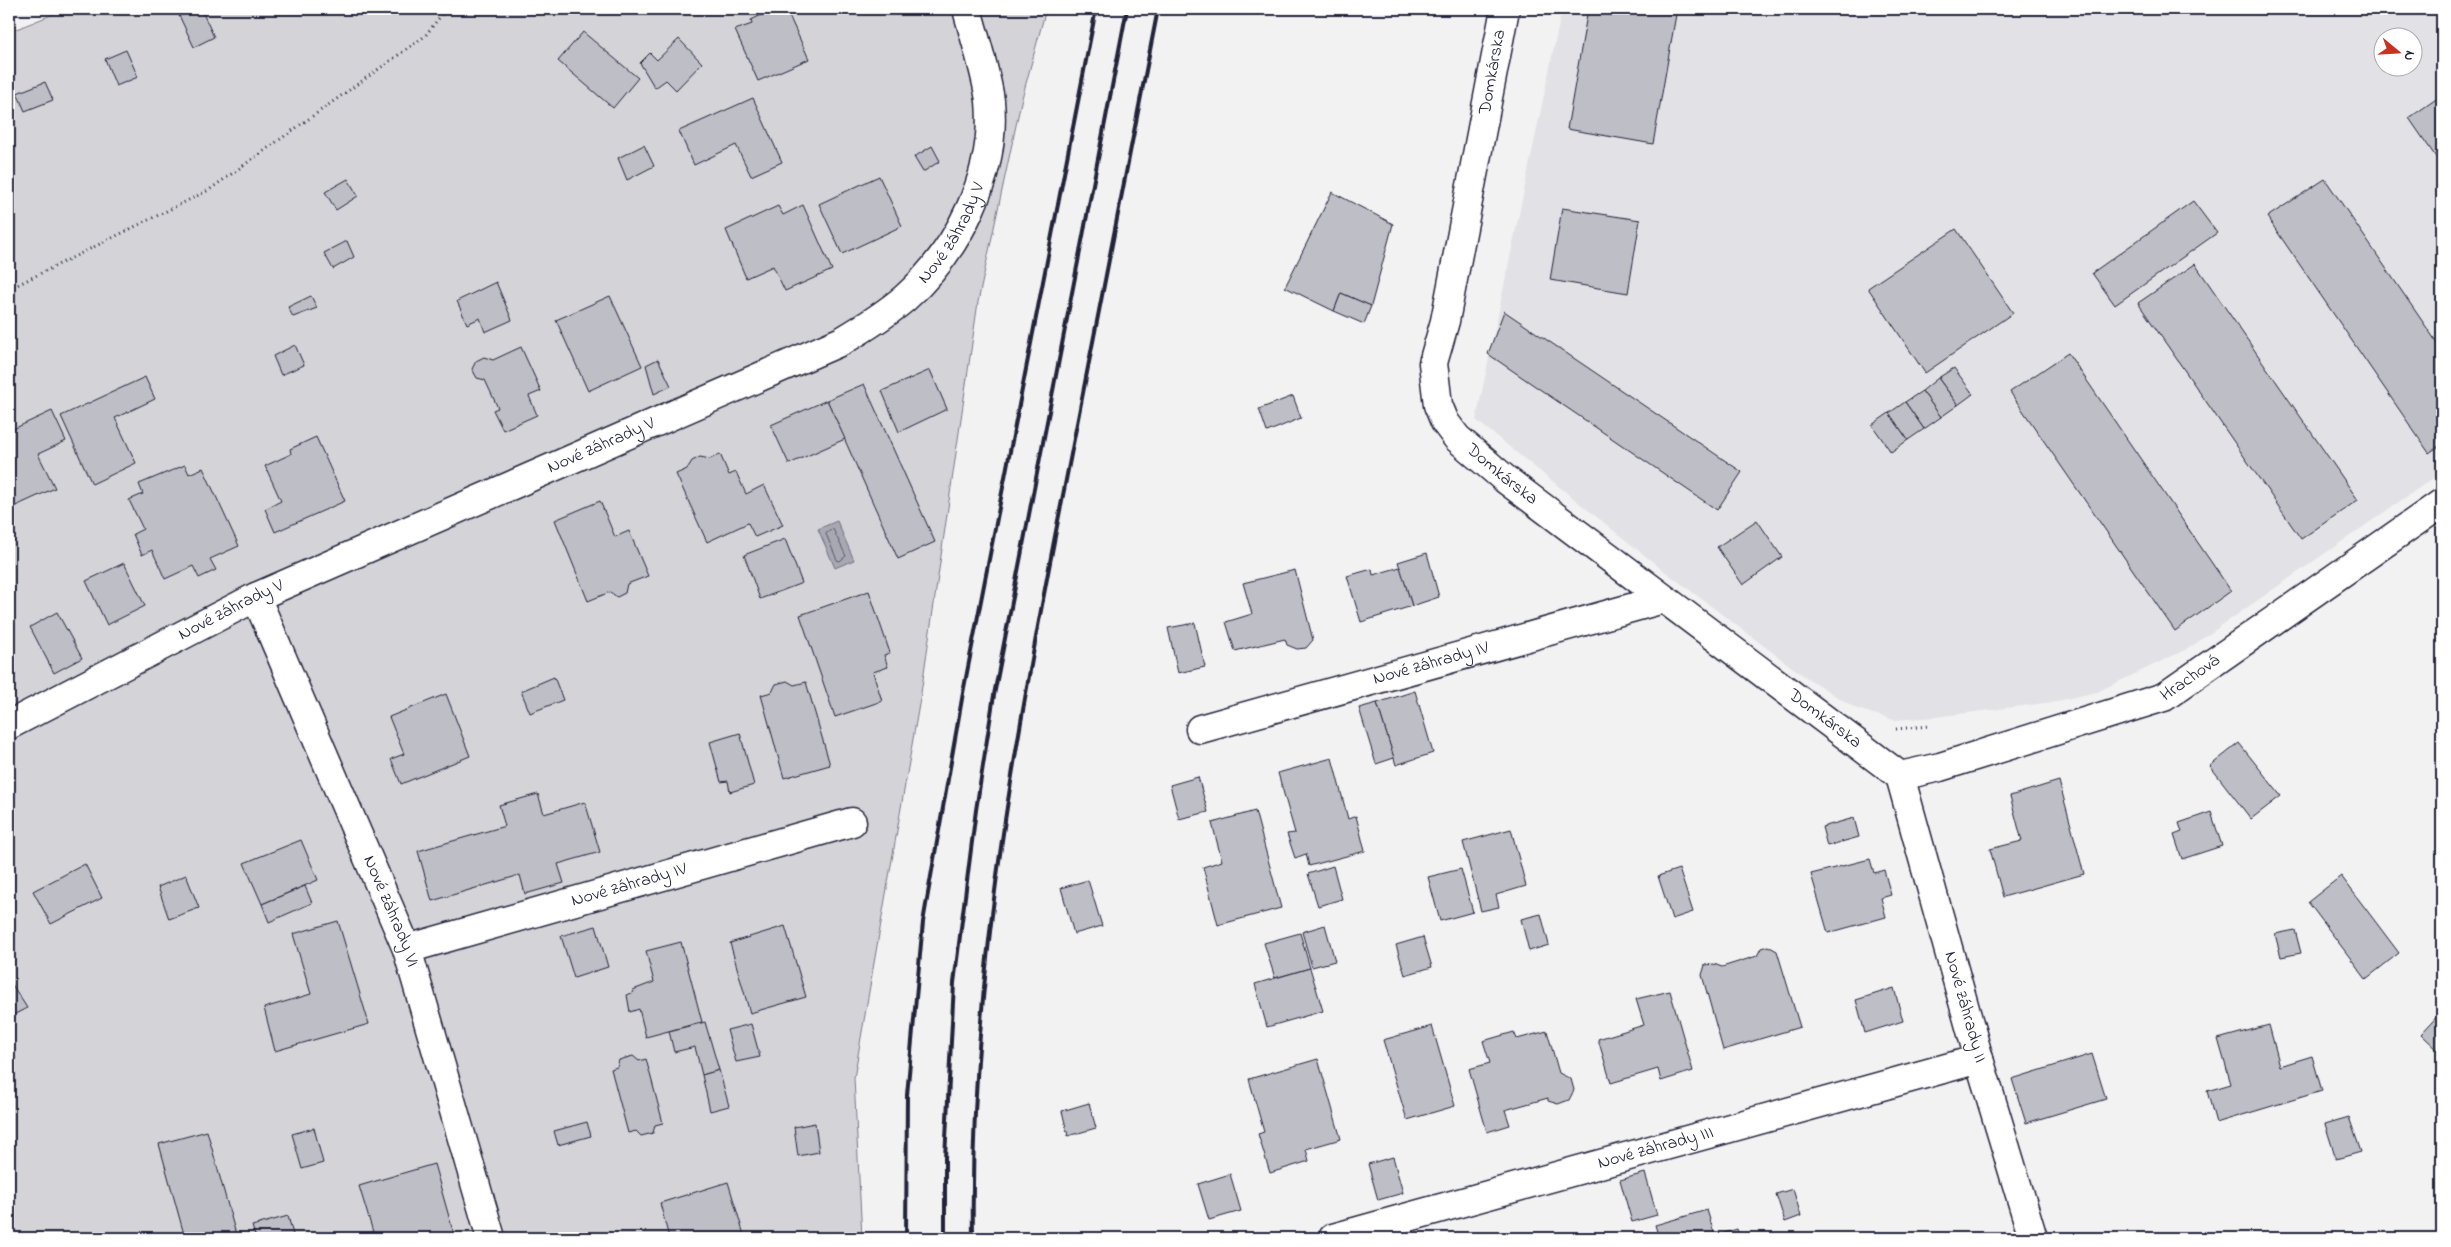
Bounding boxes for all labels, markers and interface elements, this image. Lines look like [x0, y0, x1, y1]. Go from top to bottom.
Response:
street label: Domkárska [1473, 27, 1513, 118]
north arrow [2374, 28, 2424, 78]
text: N [2397, 48, 2420, 63]
street label: Nové záhrady V [912, 179, 992, 290]
street label: Nové záhrady V [544, 411, 660, 481]
street label: Domkárska [1459, 437, 1543, 512]
street label: Nové záhrady V [174, 573, 288, 648]
street label: Nové záhrady IV [1370, 635, 1492, 693]
street label: Hrachová [2155, 648, 2226, 709]
street label: Domkárska [1782, 682, 1867, 755]
street label: Nové záhrady VI [355, 852, 425, 970]
street label: Nové záhrady IV [568, 857, 690, 914]
street label: Nové záhrady II [1937, 948, 1992, 1066]
street label: Nové záhrady III [1595, 1120, 1717, 1177]

